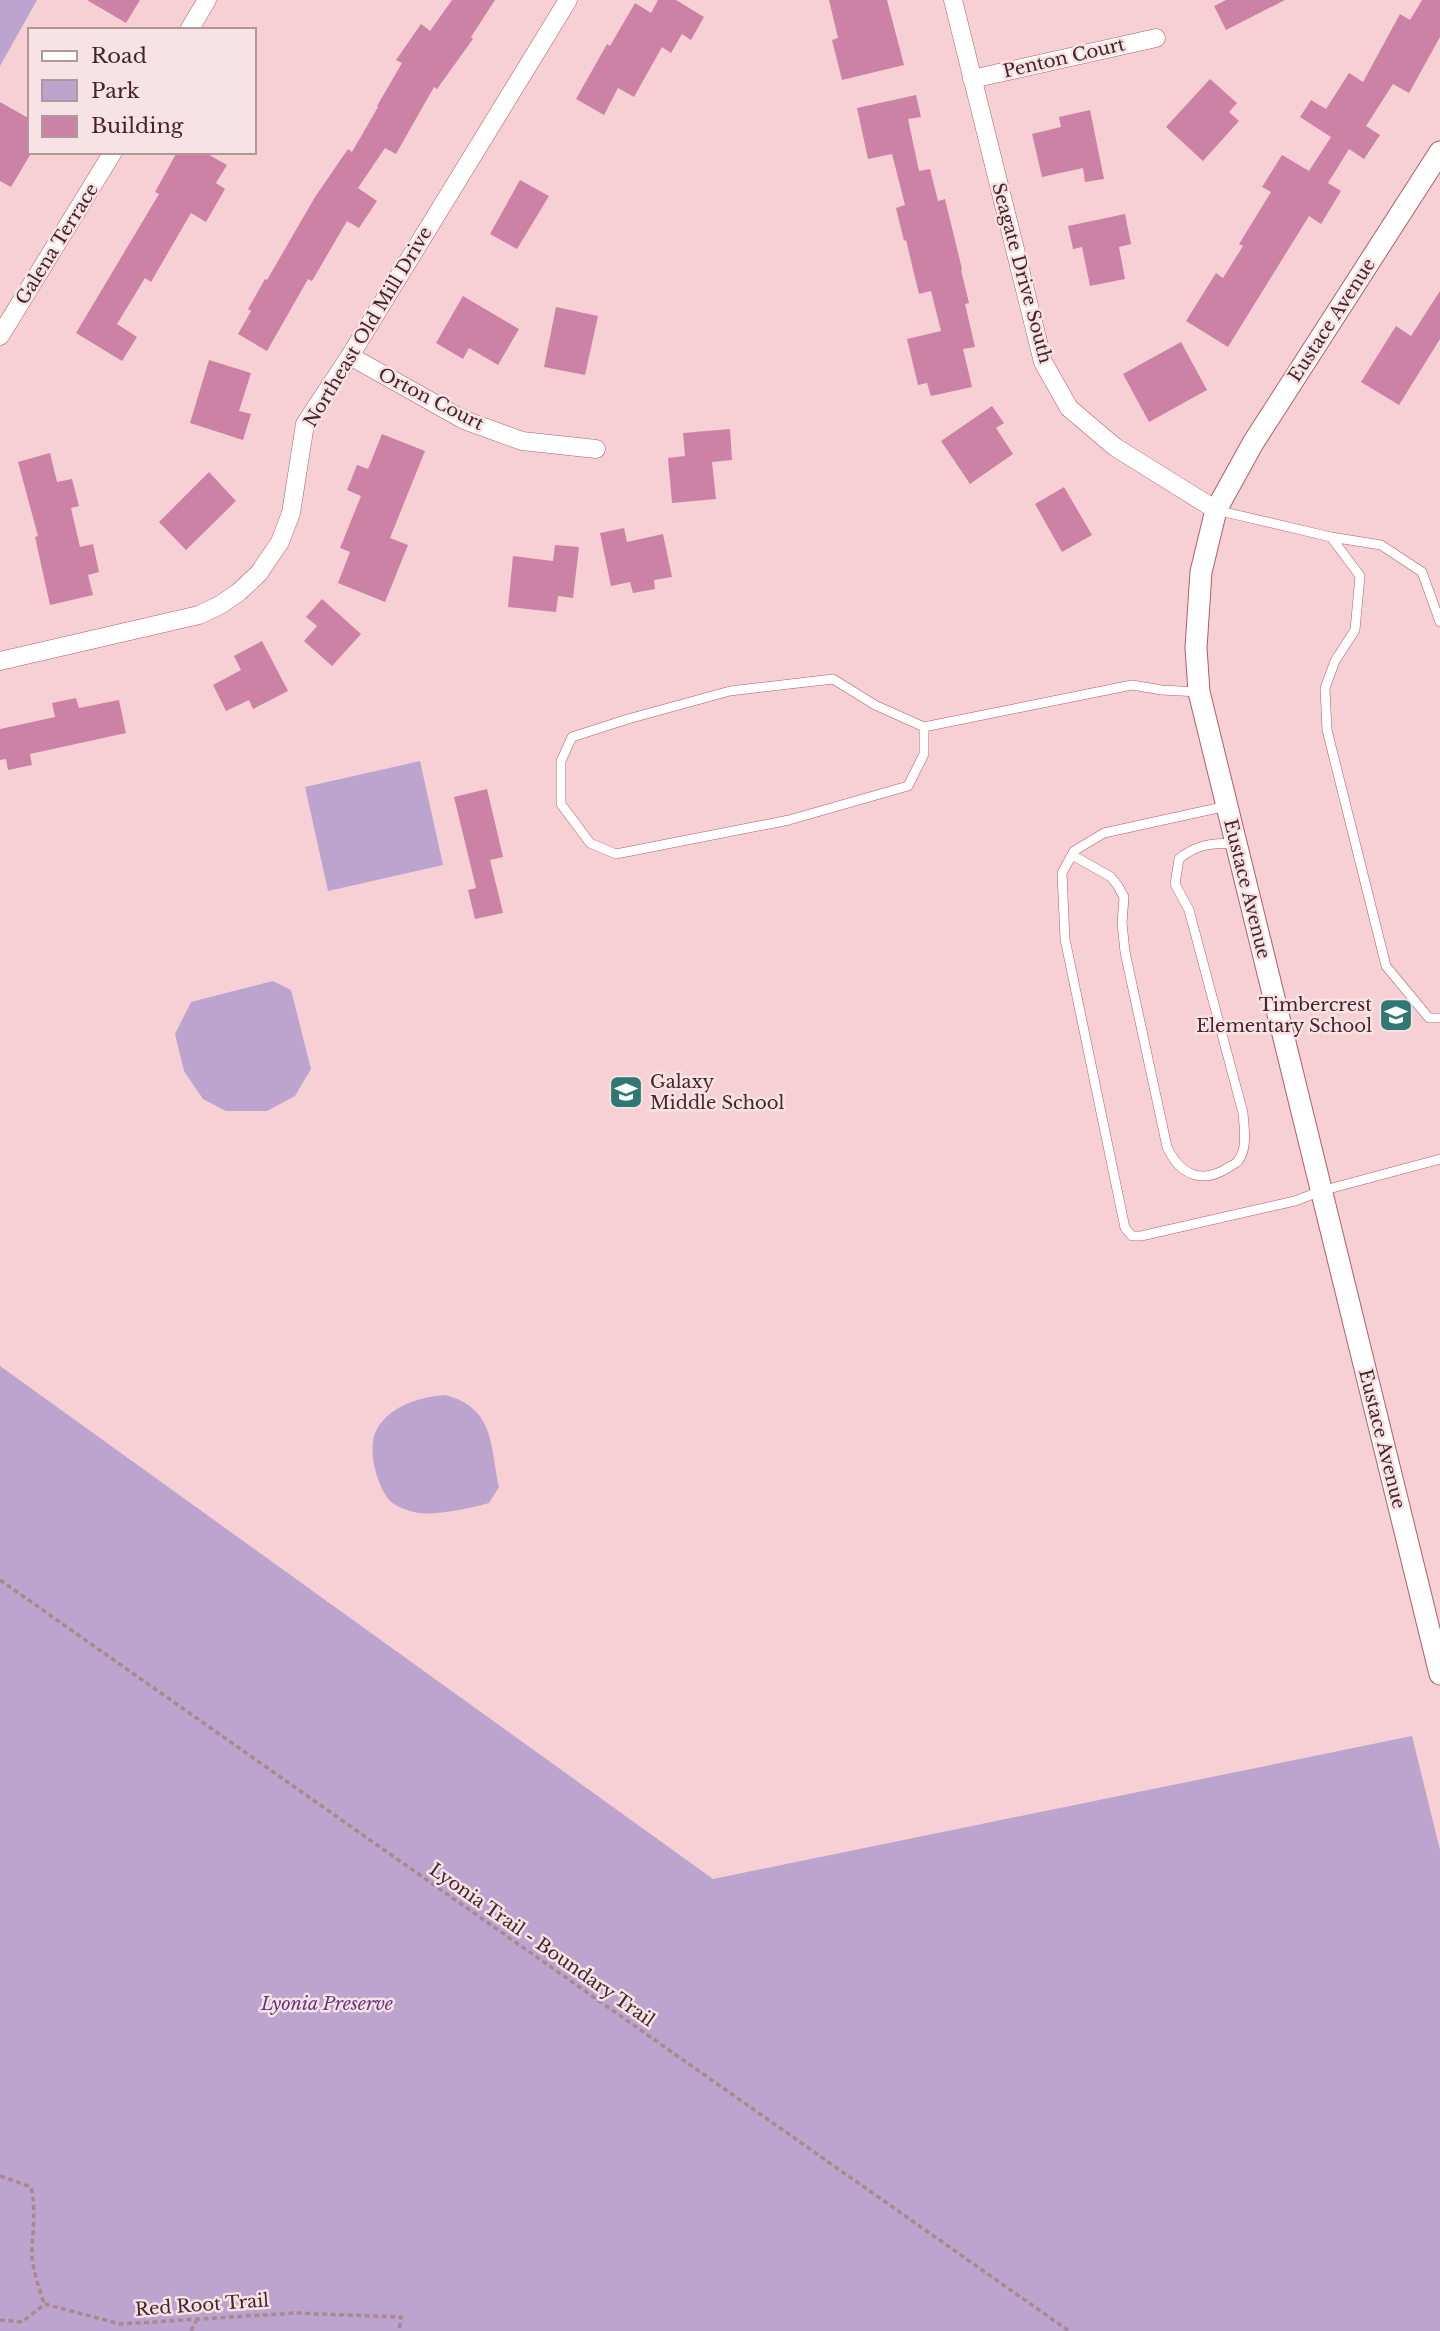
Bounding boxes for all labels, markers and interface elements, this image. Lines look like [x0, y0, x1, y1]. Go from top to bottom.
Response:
legend [28, 28, 256, 154]
street label: Penton Court [1001, 33, 1127, 83]
text: Road [91, 43, 147, 69]
text: Park [91, 78, 140, 104]
text: Building [91, 113, 184, 139]
street label: Galena Terrace [11, 179, 103, 309]
street label: Seagate Drive South [987, 180, 1057, 366]
street label: Northeast Old Mill Drive [299, 223, 437, 431]
street label: Eustace Avenue [1284, 254, 1380, 386]
street label: Orton Court [375, 363, 488, 435]
street label: Eustace Avenue [1219, 817, 1275, 961]
place label: Timbercrest Elementary School [1196, 994, 1372, 1037]
school or university icon: Timbercrest Elementary School [1377, 996, 1415, 1034]
place label: Galaxy Middle School [650, 1071, 785, 1114]
school or university icon: Galaxy Middle School [607, 1073, 645, 1111]
street label: Eustace Avenue [1354, 1367, 1410, 1511]
street label: Lyonia Trail - Boundary Trail [425, 1859, 659, 2032]
park label: Lyonia Preserve [260, 1993, 393, 2015]
street label: Red Root Trail [134, 2289, 270, 2321]

